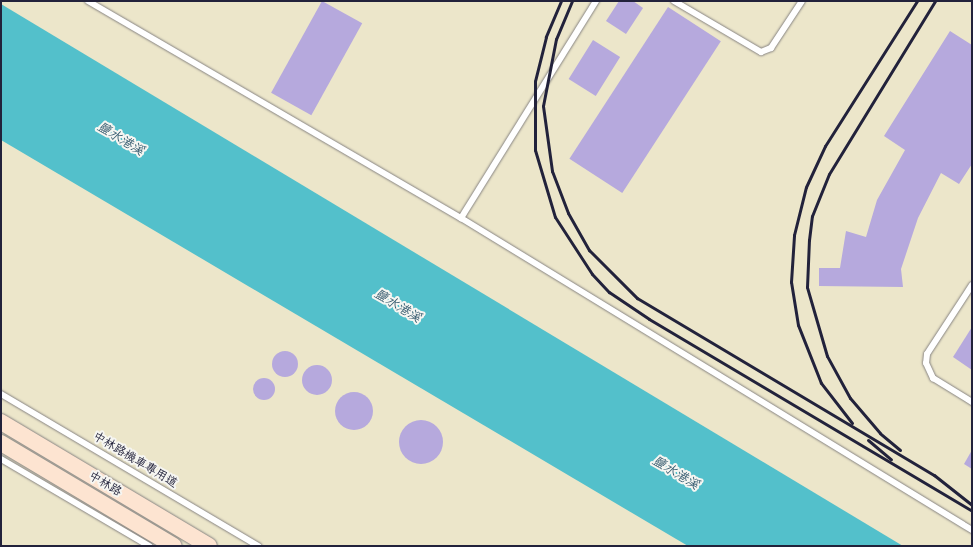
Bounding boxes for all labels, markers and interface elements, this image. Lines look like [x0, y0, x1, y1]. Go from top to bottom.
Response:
water label: 鹽水港溪 [94, 120, 146, 160]
water label: 鹽水港溪 [371, 287, 423, 327]
street label: 中林路機車專用道 [90, 429, 180, 491]
water label: 鹽水港溪 [649, 454, 701, 494]
street label: 中林路 [86, 469, 124, 499]

